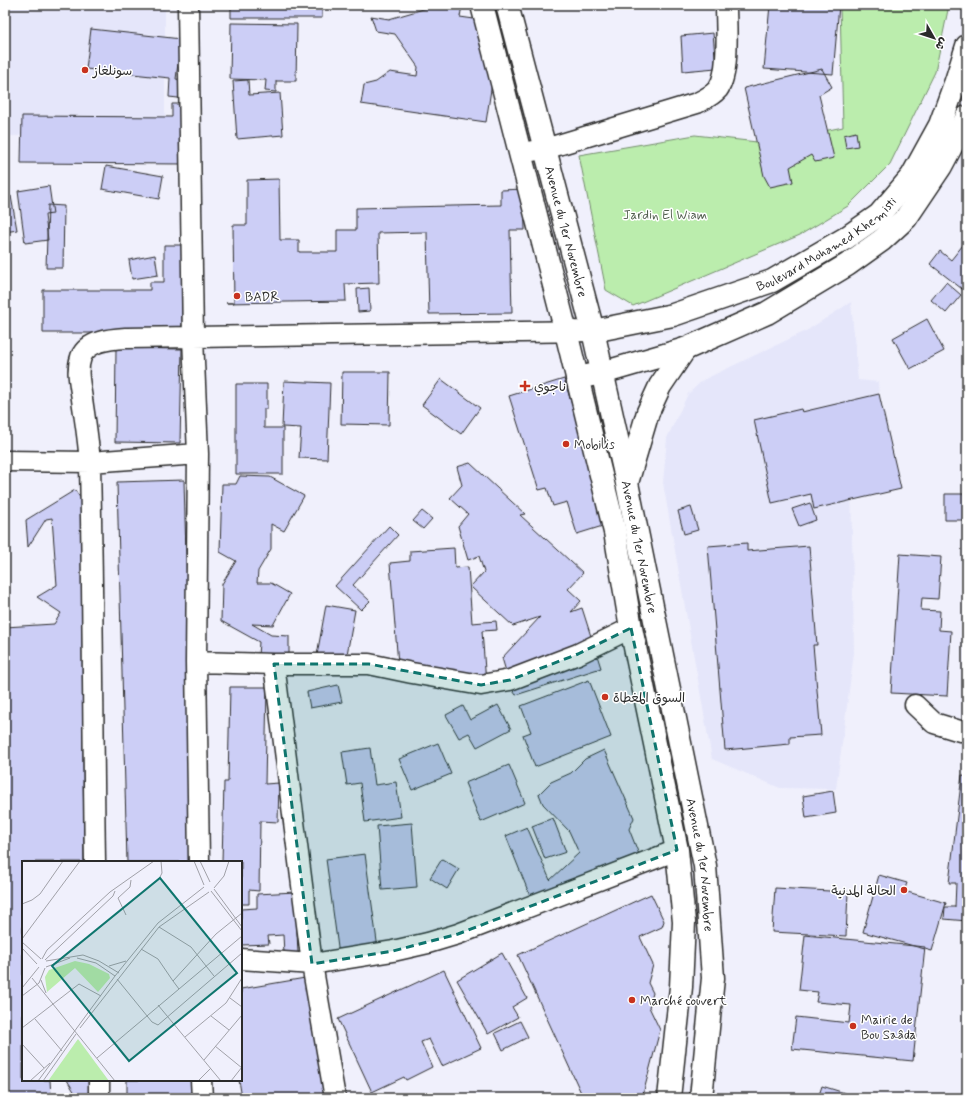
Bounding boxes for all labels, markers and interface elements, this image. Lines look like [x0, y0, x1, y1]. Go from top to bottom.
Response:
north arrow [914, 18, 954, 58]
text: ش [932, 35, 950, 53]
place label: سونلغاز [92, 63, 132, 80]
marker: سونلغاز [80, 65, 90, 75]
street label: Avenue du 1er Novembre [540, 164, 591, 299]
street label: Boulevard Mohamed Khemisti [754, 194, 901, 296]
park label: Jardin El Wiam [623, 207, 707, 224]
place label: BADR [245, 289, 279, 306]
marker: BADR [232, 291, 242, 301]
place label: ناجوي [534, 379, 566, 396]
marker: ناجوي [519, 380, 531, 392]
place label: Mobilis [574, 437, 615, 454]
marker: Mobilis [561, 439, 571, 449]
street label: Avenue du 1er Novembre [617, 479, 660, 615]
place label: السوق المغطاة [613, 690, 685, 707]
marker: السوق المغطاة [600, 692, 610, 702]
street label: Avenue du 1er Novembre [681, 797, 717, 932]
inset map [22, 861, 242, 1081]
place label: الحالة المدنية [831, 883, 896, 900]
marker: الحالة المدنية [899, 885, 909, 895]
place label: Marché couvert [640, 993, 727, 1010]
marker: Marché couvert [627, 995, 637, 1005]
place label: Mairie de Bou Saâda [861, 1012, 916, 1044]
marker: Mairie de Bou Saâda [848, 1021, 858, 1031]

